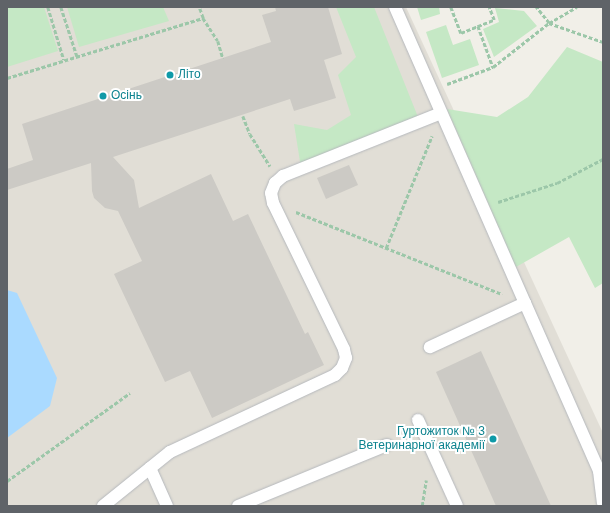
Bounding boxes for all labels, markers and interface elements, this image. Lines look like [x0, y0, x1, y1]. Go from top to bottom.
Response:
place label: Літо [178, 68, 201, 82]
marker: Літо [165, 70, 175, 80]
place label: Осінь [111, 89, 142, 103]
marker: Осінь [98, 91, 108, 101]
place label: Гуртожиток № 3 Ветеринарної академії [359, 425, 485, 453]
marker: Гуртожиток № 3 Ветеринарної академії [488, 434, 498, 444]

